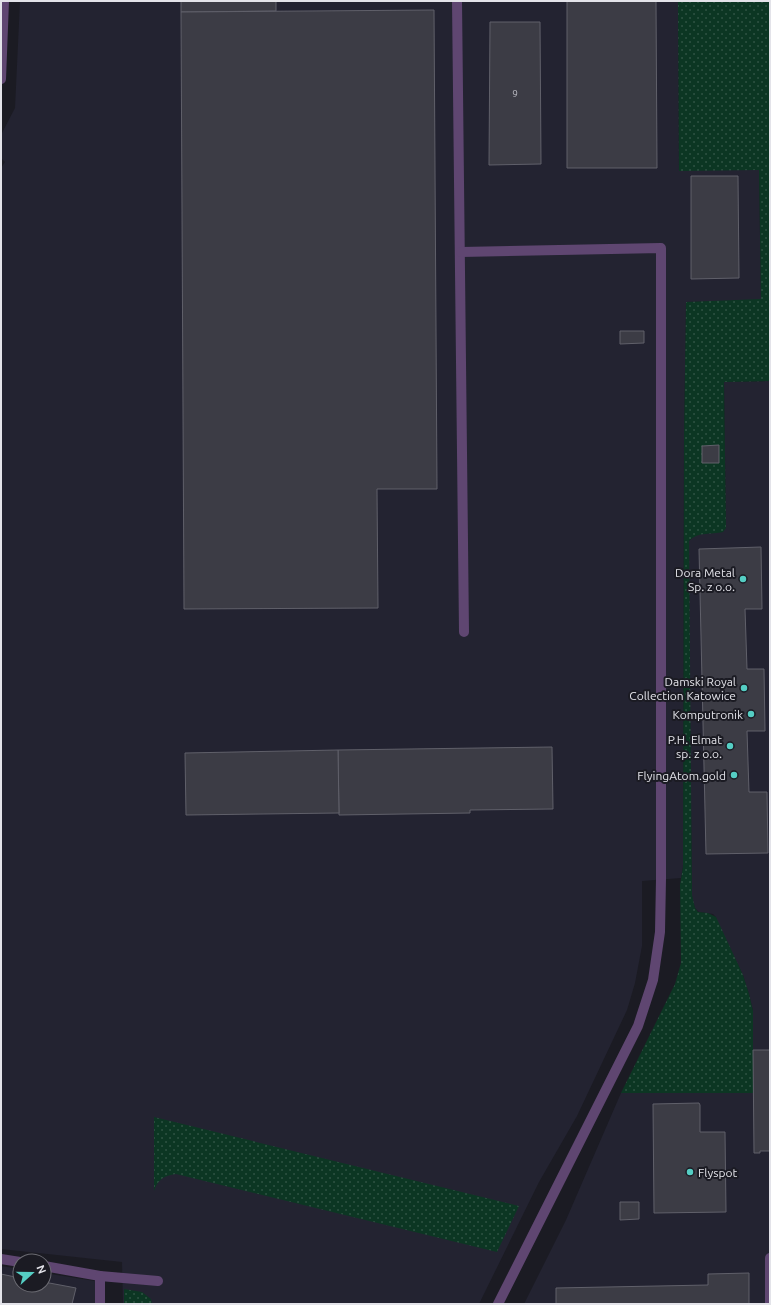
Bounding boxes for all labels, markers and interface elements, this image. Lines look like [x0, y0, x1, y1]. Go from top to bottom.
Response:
house number: 9 [512, 88, 518, 99]
place label: Dora Metal Sp. z o.o. [675, 566, 735, 593]
marker: Dora Metal Sp. z o.o. [738, 574, 748, 584]
place label: Damski Royal Collection Katowice [629, 675, 736, 702]
marker: Damski Royal Collection Katowice [739, 683, 749, 693]
place label: Komputronik [672, 708, 743, 721]
marker: Komputronik [746, 709, 756, 719]
place label: P.H. Elmat sp. z o.o. [668, 733, 722, 760]
marker: P.H. Elmat sp. z o.o. [725, 741, 735, 751]
place label: FlyingAtom.gold [637, 769, 726, 782]
marker: FlyingAtom.gold [729, 770, 739, 780]
place label: Flyspot [698, 1166, 737, 1179]
marker: Flyspot [685, 1167, 695, 1177]
north arrow [12, 1253, 52, 1293]
text: N [34, 1263, 48, 1275]

